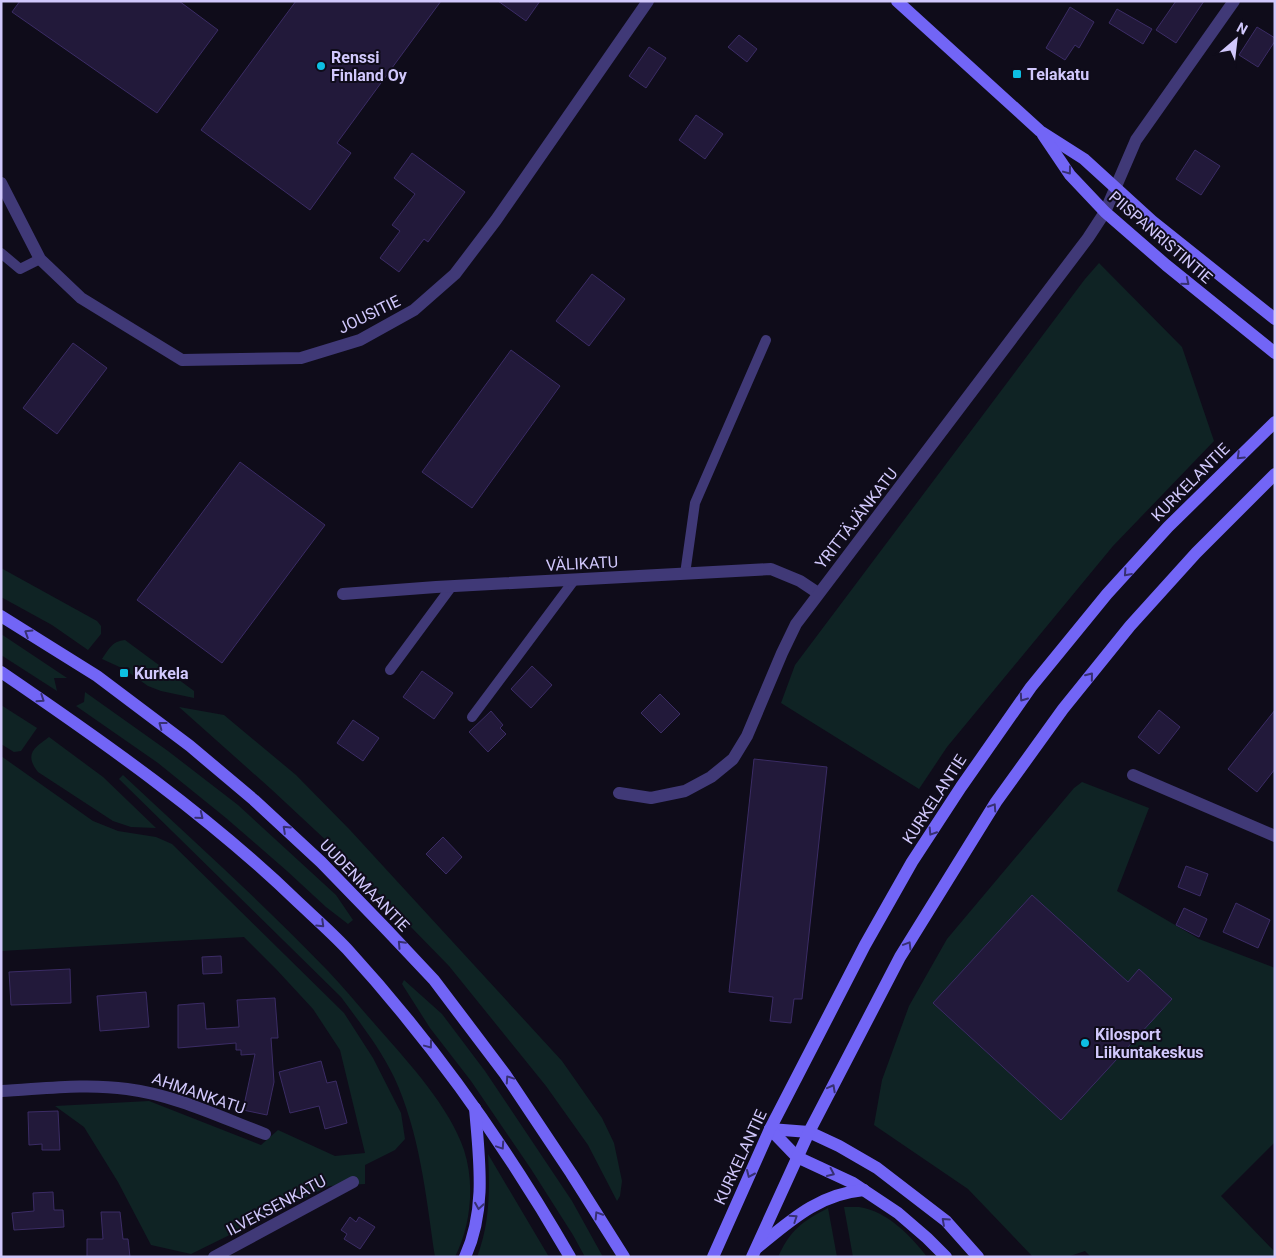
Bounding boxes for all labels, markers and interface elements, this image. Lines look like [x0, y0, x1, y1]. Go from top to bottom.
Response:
north arrow [1211, 15, 1261, 65]
text: N [1234, 19, 1250, 38]
place label: Renssi Finland Oy [331, 48, 408, 85]
marker: Renssi Finland Oy [315, 60, 327, 72]
place label: Telakatu [1027, 65, 1089, 84]
marker: Telakatu [1011, 68, 1023, 80]
one-way arrow [1062, 165, 1070, 174]
street label: PIISPANRISTINTIE [1105, 187, 1216, 288]
one-way arrow [1181, 276, 1190, 285]
street label: JOUSITIE [335, 291, 403, 338]
street label: KURKELANTIE [1147, 439, 1233, 525]
one-way arrow [1236, 450, 1245, 459]
street label: YRITTÄJÄNKATU [811, 464, 902, 572]
street label: VÄLIKATU [545, 552, 619, 575]
one-way arrow [1123, 567, 1132, 576]
one-way arrow [24, 629, 33, 639]
place label: Kurkela [134, 664, 189, 683]
marker: Kurkela [118, 667, 130, 679]
one-way arrow [1084, 673, 1092, 682]
one-way arrow [1020, 692, 1029, 702]
one-way arrow [36, 693, 45, 702]
one-way arrow [158, 722, 168, 731]
street label: KURKELANTIE [898, 751, 970, 848]
one-way arrow [987, 803, 997, 812]
one-way arrow [194, 810, 203, 818]
one-way arrow [282, 826, 291, 835]
one-way arrow [928, 827, 938, 836]
street label: UUDENMAANTIE [316, 835, 413, 935]
one-way arrow [315, 918, 324, 927]
one-way arrow [398, 941, 407, 950]
one-way arrow [901, 941, 911, 950]
place label: Kilosport Liikuntakeskus [1095, 1025, 1204, 1062]
marker: Kilosport Liikuntakeskus [1079, 1037, 1091, 1049]
one-way arrow [423, 1039, 432, 1049]
street label: AHMANKATU [150, 1069, 248, 1118]
one-way arrow [506, 1076, 515, 1085]
one-way arrow [826, 1085, 836, 1094]
street label: KURKELANTIE [710, 1107, 771, 1208]
one-way arrow [495, 1140, 505, 1149]
one-way arrow [826, 1166, 835, 1177]
one-way arrow [746, 1169, 756, 1178]
street label: ILVEKSENKATU [223, 1171, 329, 1240]
one-way arrow [474, 1201, 484, 1210]
one-way arrow [594, 1212, 604, 1221]
one-way arrow [789, 1215, 798, 1225]
one-way arrow [941, 1218, 950, 1227]

